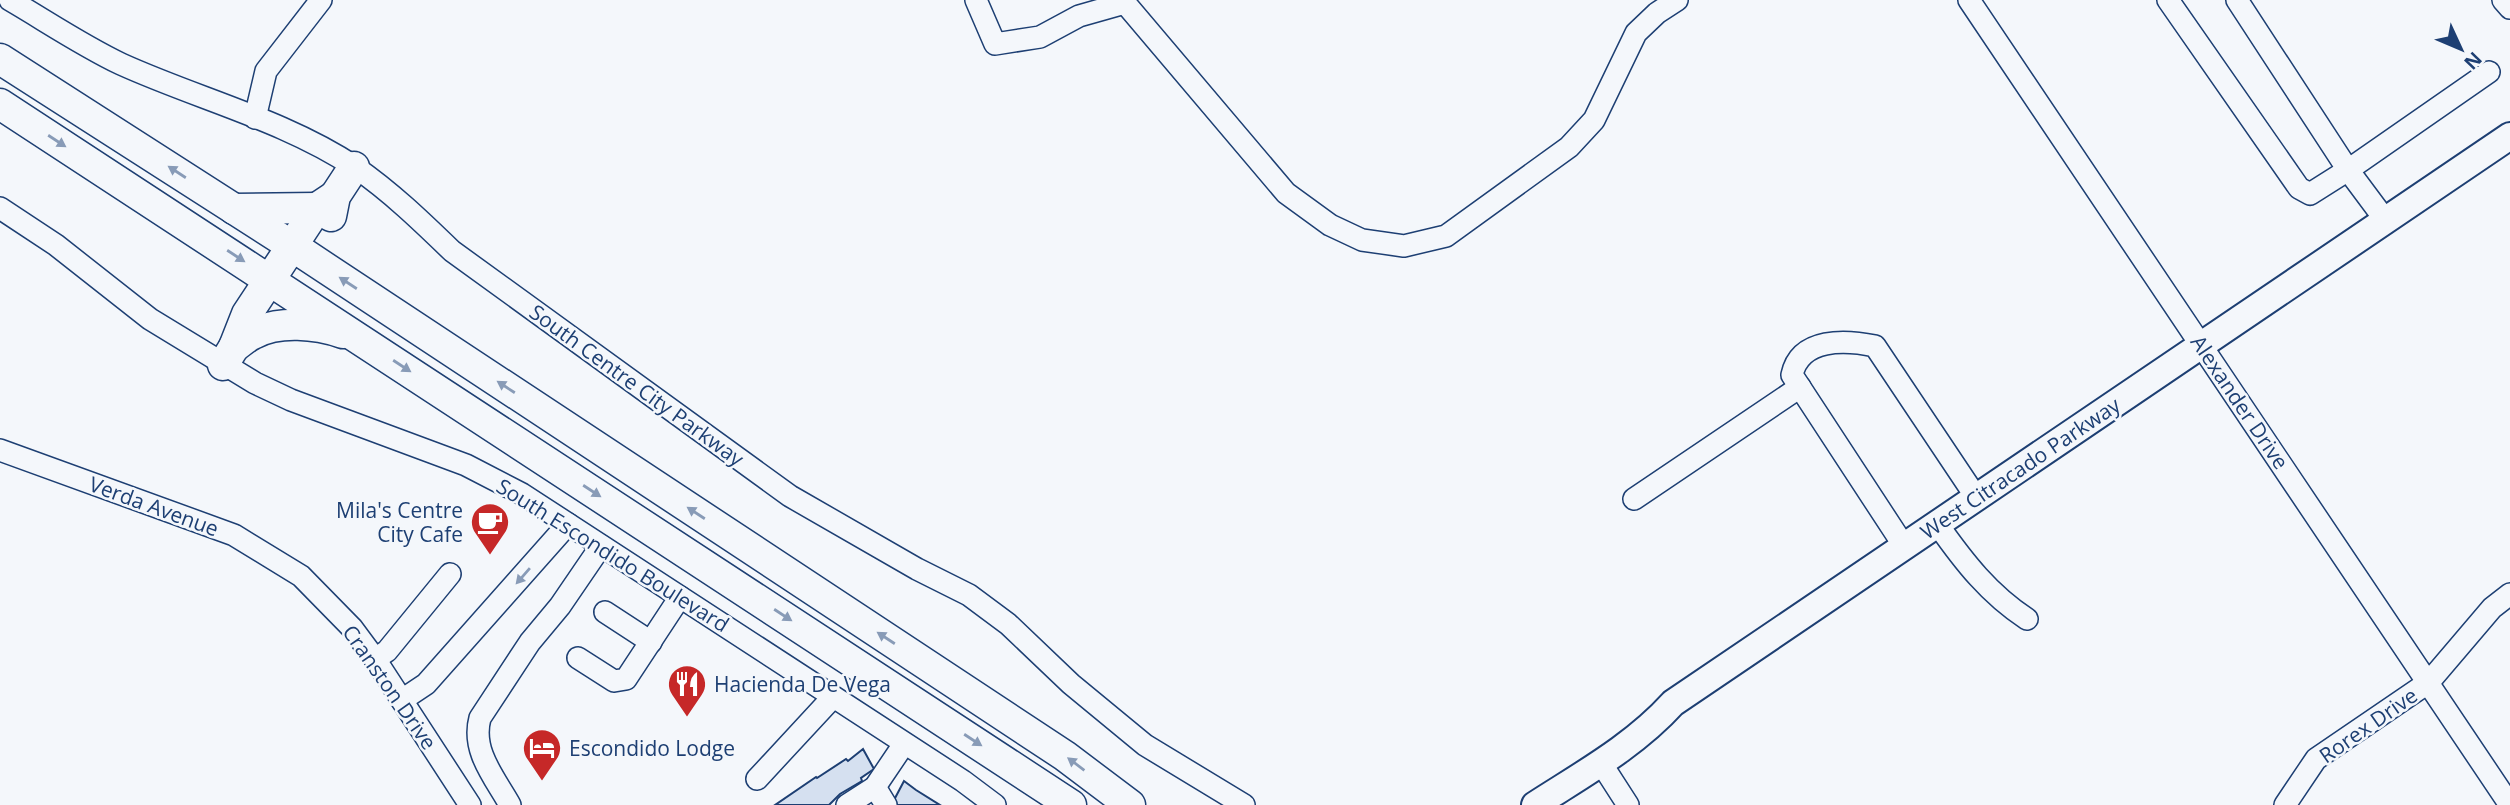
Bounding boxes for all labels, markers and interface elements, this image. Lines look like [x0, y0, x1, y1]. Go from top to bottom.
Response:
north arrow [2426, 14, 2496, 84]
text: N [2459, 46, 2488, 75]
one-way arrow [48, 134, 67, 147]
one-way arrow [167, 166, 186, 179]
one-way arrow [226, 250, 245, 263]
one-way arrow [339, 276, 357, 290]
street label: South Centre City Parkway [524, 298, 750, 473]
street label: Alexander Drive [2185, 330, 2295, 474]
one-way arrow [393, 359, 411, 373]
one-way arrow [497, 381, 516, 394]
street label: West Citracado Parkway [1915, 390, 2126, 545]
street label: Verda Avenue [85, 470, 223, 542]
street label: South Escondido Boulevard [492, 472, 734, 638]
one-way arrow [583, 484, 602, 497]
place label: Mila's Centre City Cafe [336, 496, 463, 548]
cafe icon: Mila's Centre City Cafe [469, 501, 511, 556]
one-way arrow [687, 506, 706, 519]
one-way arrow [516, 567, 531, 584]
one-way arrow [774, 608, 792, 622]
street label: Cranston Drive [337, 619, 443, 755]
one-way arrow [877, 631, 895, 645]
restaurant icon: Hacienda De Vega [666, 663, 708, 718]
place label: Hacienda De Vega [714, 670, 891, 698]
street label: Rorex Drive [2313, 681, 2423, 769]
hotel icon: Escondido Lodge [521, 727, 563, 782]
one-way arrow [963, 733, 983, 746]
place label: Escondido Lodge [569, 734, 735, 762]
one-way arrow [1067, 756, 1085, 771]

